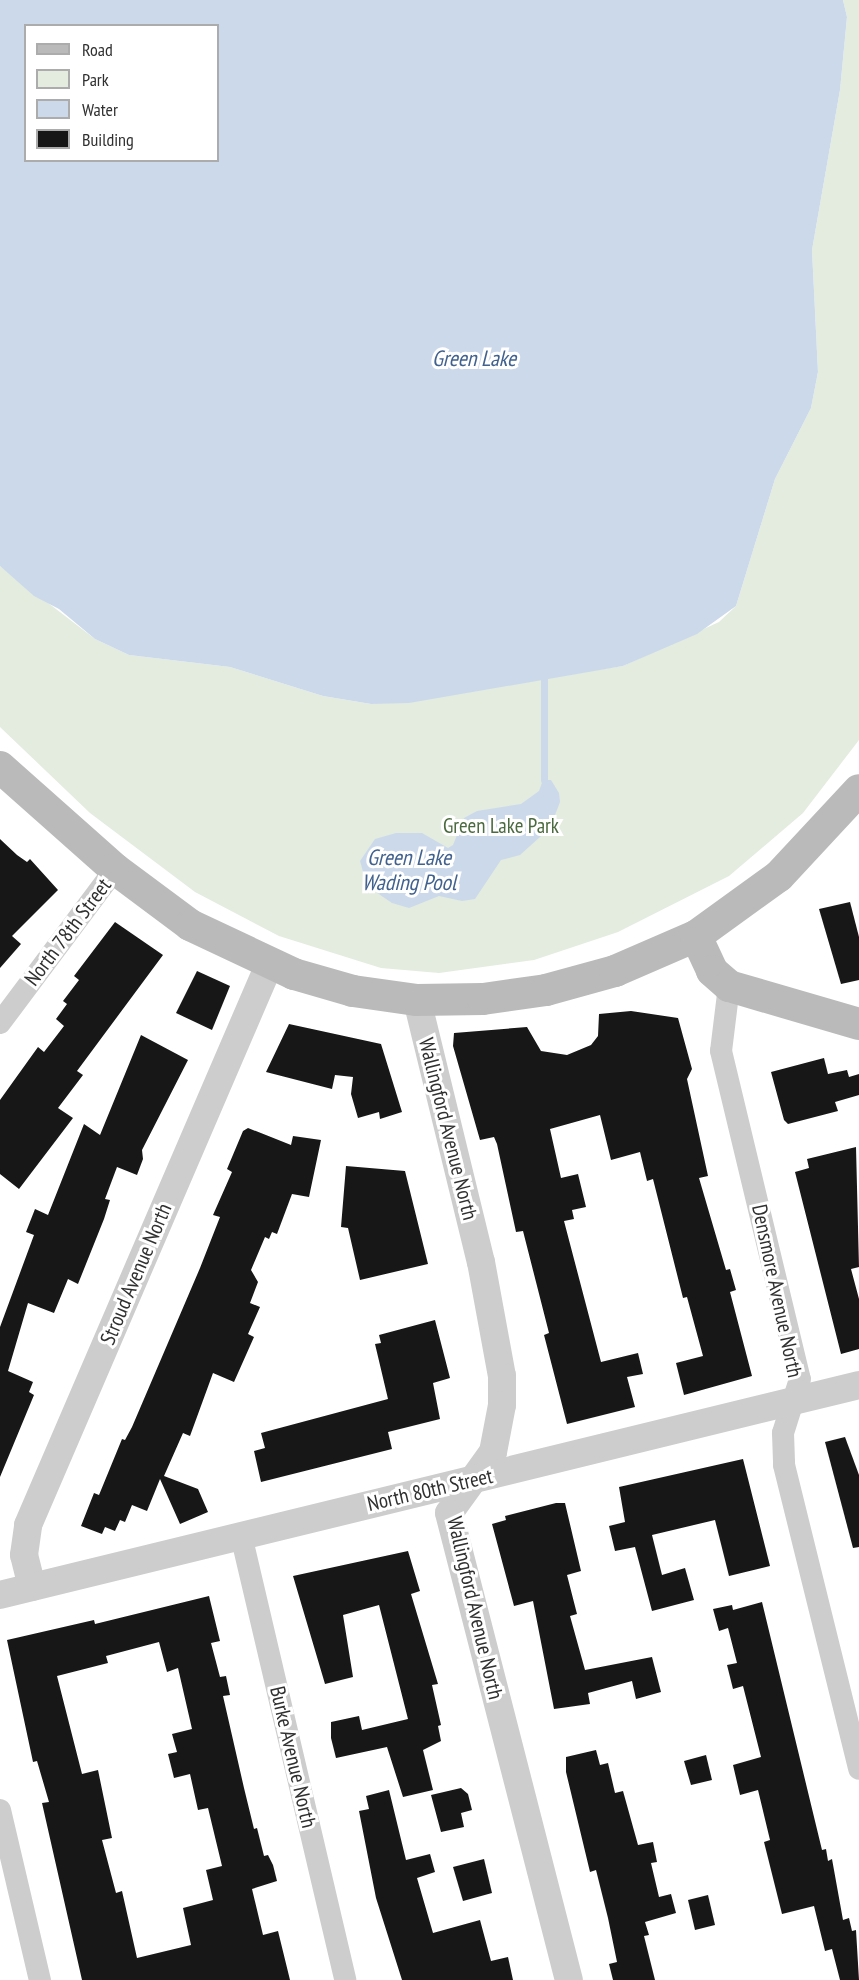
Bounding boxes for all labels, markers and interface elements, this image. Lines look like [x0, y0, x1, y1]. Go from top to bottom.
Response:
legend [24, 24, 219, 162]
text: Road [82, 38, 113, 61]
text: Park [82, 68, 109, 91]
text: Water [82, 98, 118, 121]
text: Building [82, 128, 134, 151]
water label: Green Lake [432, 346, 516, 372]
park label: Green Lake Park [443, 813, 559, 839]
water label: Green Lake Wading Pool [362, 844, 456, 896]
street label: North 78th Street [19, 873, 117, 991]
street label: Wallingford Avenue North [413, 1035, 483, 1223]
street label: Stroud Avenue North [95, 1199, 177, 1349]
street label: Densmore Avenue North [746, 1202, 808, 1380]
street label: North 80th Street [365, 1463, 495, 1517]
street label: Wallingford Avenue North [442, 1514, 508, 1702]
street label: Burke Avenue North [264, 1684, 322, 1830]

